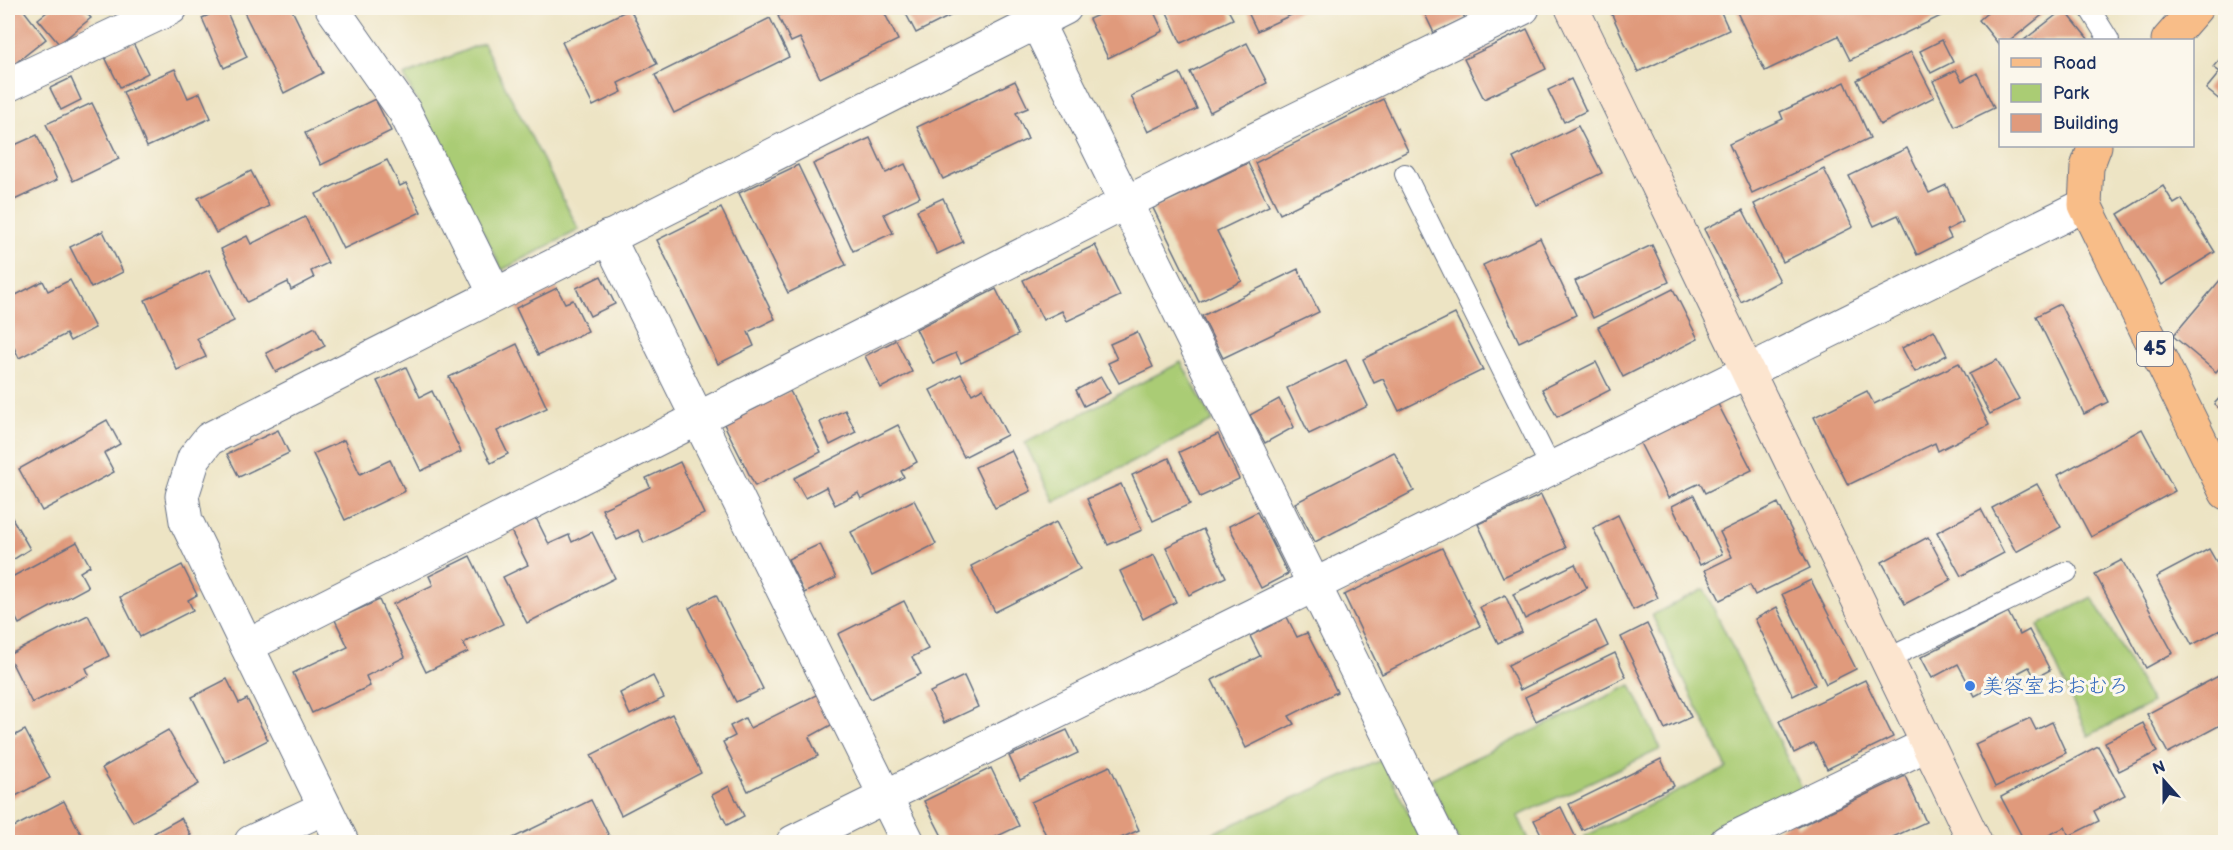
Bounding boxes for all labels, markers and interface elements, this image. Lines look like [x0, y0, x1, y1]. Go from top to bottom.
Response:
legend [1999, 39, 2194, 147]
text: Road [2053, 53, 2097, 74]
text: Park [2053, 83, 2089, 104]
text: Building [2053, 113, 2119, 134]
road number: 45 [2137, 332, 2173, 366]
place label: 美容室おおむろ [1982, 674, 2129, 699]
marker: 美容室おおむろ [1963, 679, 1977, 693]
north arrow [2134, 751, 2194, 811]
text: N [2150, 757, 2168, 779]

